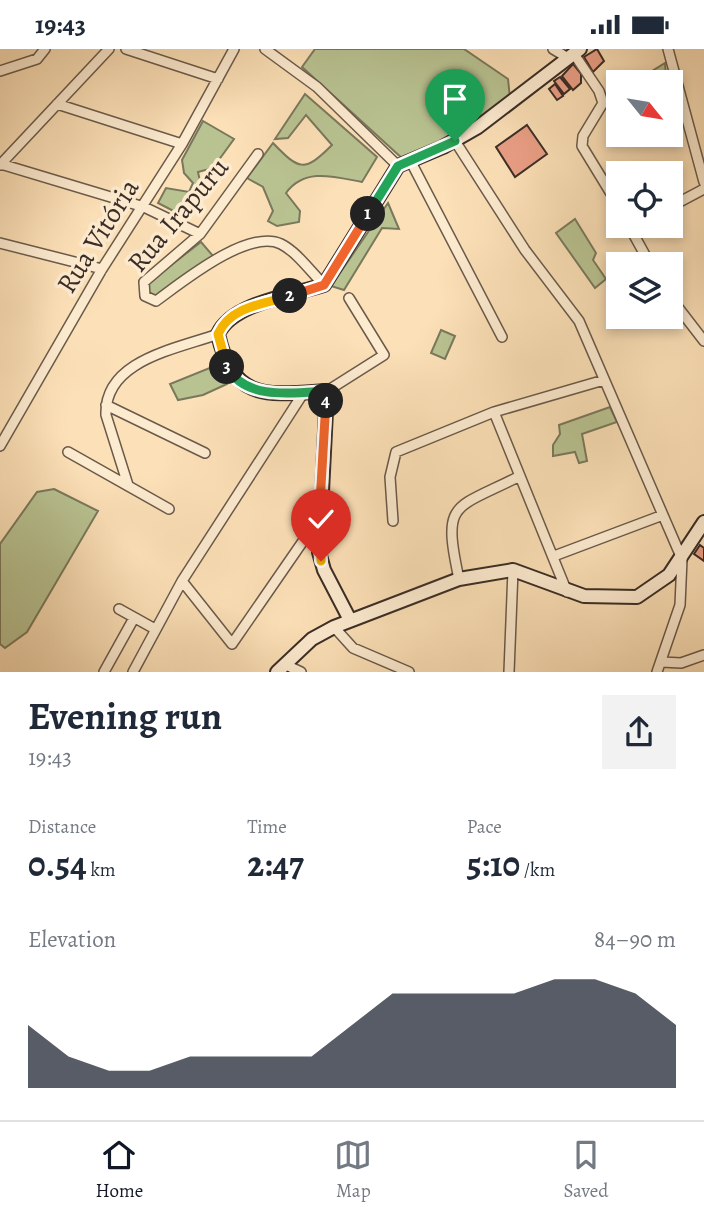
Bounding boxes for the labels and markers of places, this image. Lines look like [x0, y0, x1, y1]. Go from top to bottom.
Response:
pin [425, 69, 485, 141]
pin: 1 [350, 197, 386, 231]
pin: 2 [272, 279, 308, 313]
pin: 3 [210, 349, 244, 385]
pin: 4 [308, 383, 344, 419]
pin [291, 489, 351, 561]

